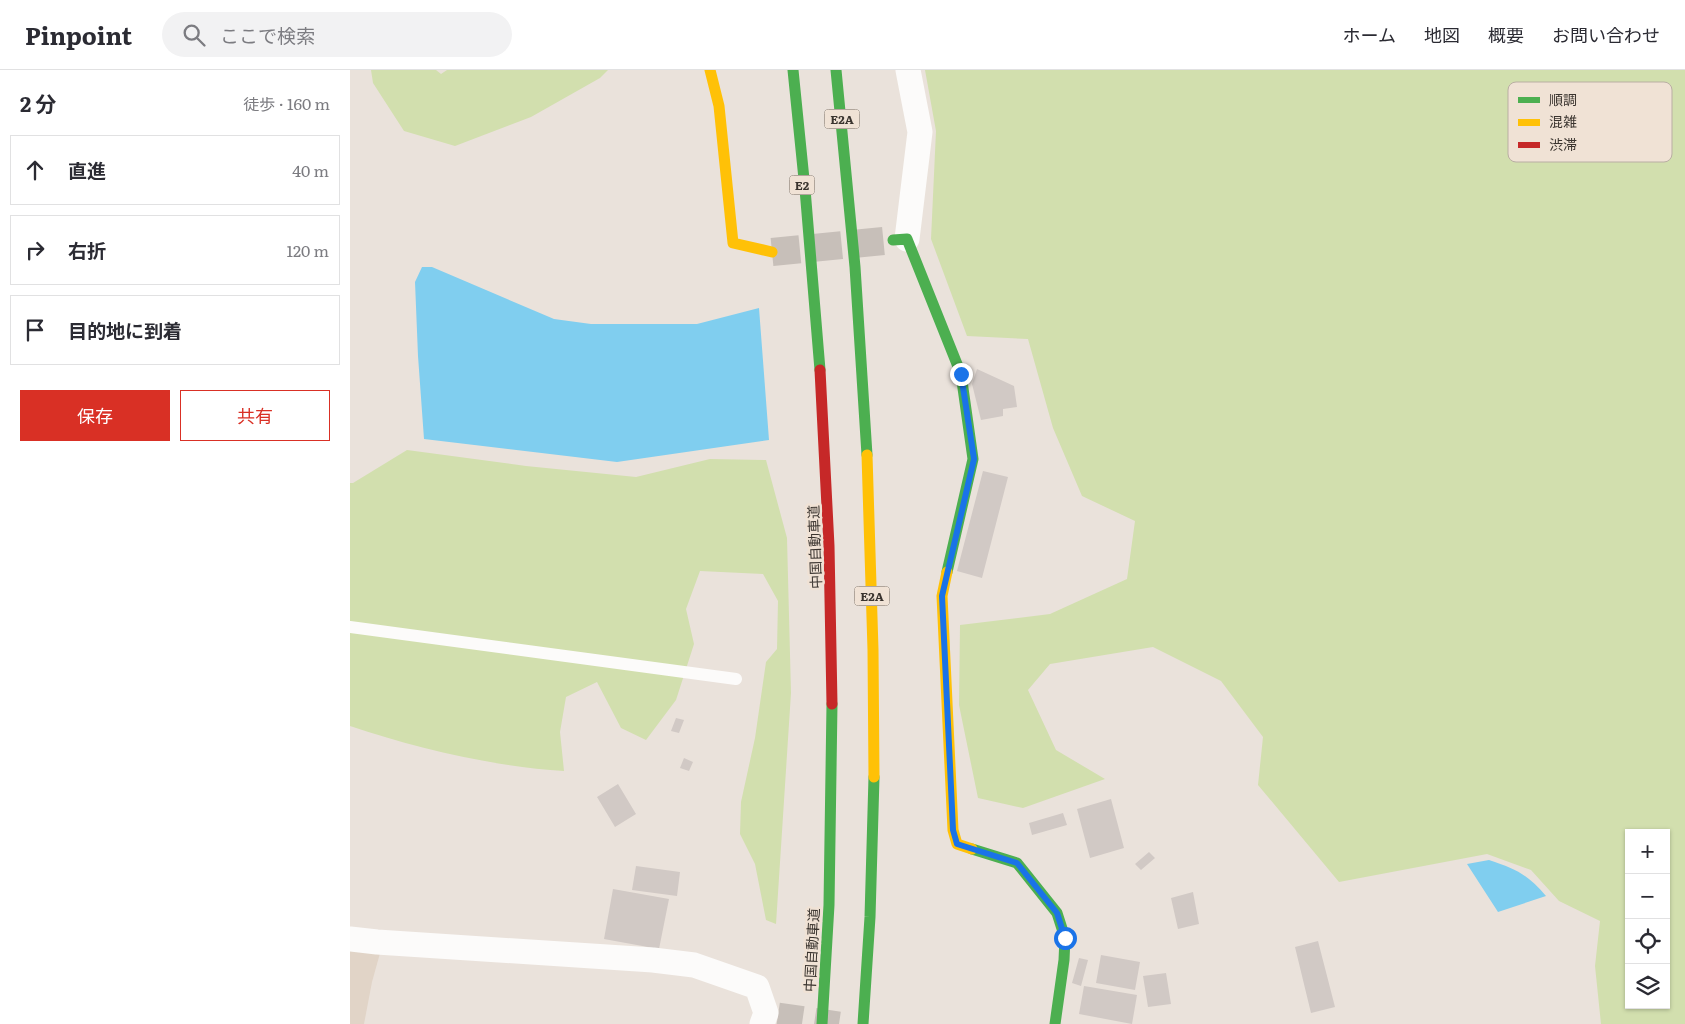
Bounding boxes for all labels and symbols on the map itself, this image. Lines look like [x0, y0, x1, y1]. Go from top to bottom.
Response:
legend [1508, 82, 1672, 162]
text: 順調 [1549, 89, 1577, 109]
road number: E2A [824, 110, 860, 129]
text: 混雑 [1549, 111, 1577, 131]
text: 渋滞 [1549, 134, 1577, 154]
road number: E2 [790, 176, 814, 194]
route end [950, 363, 973, 386]
street label: 中国自動車道 [803, 505, 825, 589]
road number: E2A [854, 586, 890, 606]
street label: 中国自動車道 [799, 908, 823, 992]
route start [1054, 927, 1077, 950]

